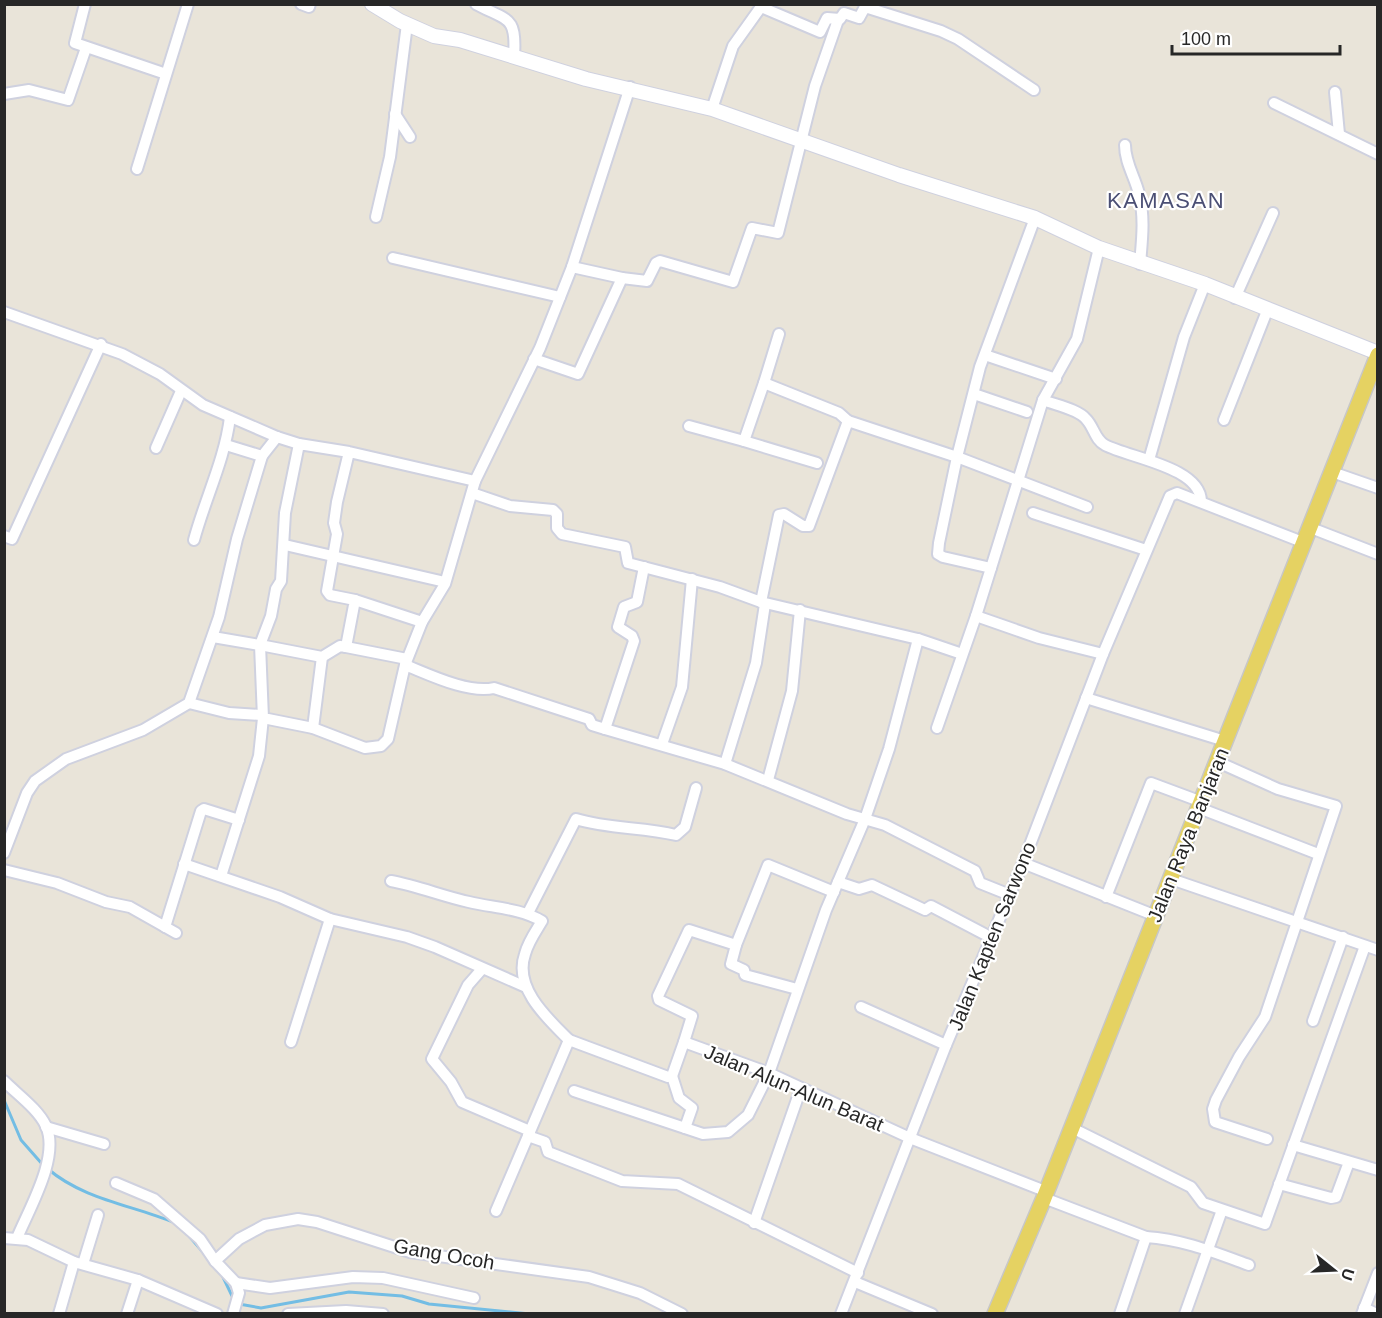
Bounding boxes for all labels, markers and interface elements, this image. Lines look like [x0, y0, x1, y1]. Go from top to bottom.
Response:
scale bar [1172, 18, 1340, 56]
text: 100 m [1181, 29, 1231, 49]
district label: KAMASAN [1107, 188, 1225, 213]
street label: Jalan Raya Banjaran [1143, 745, 1233, 925]
street label: Jalan Kapten Sarwono [944, 839, 1040, 1033]
street label: Jalan Alun-Alun Barat [701, 1040, 887, 1136]
street label: Gang Ocoh [392, 1234, 496, 1274]
north arrow [1304, 1240, 1364, 1300]
text: U [1338, 1266, 1358, 1283]

